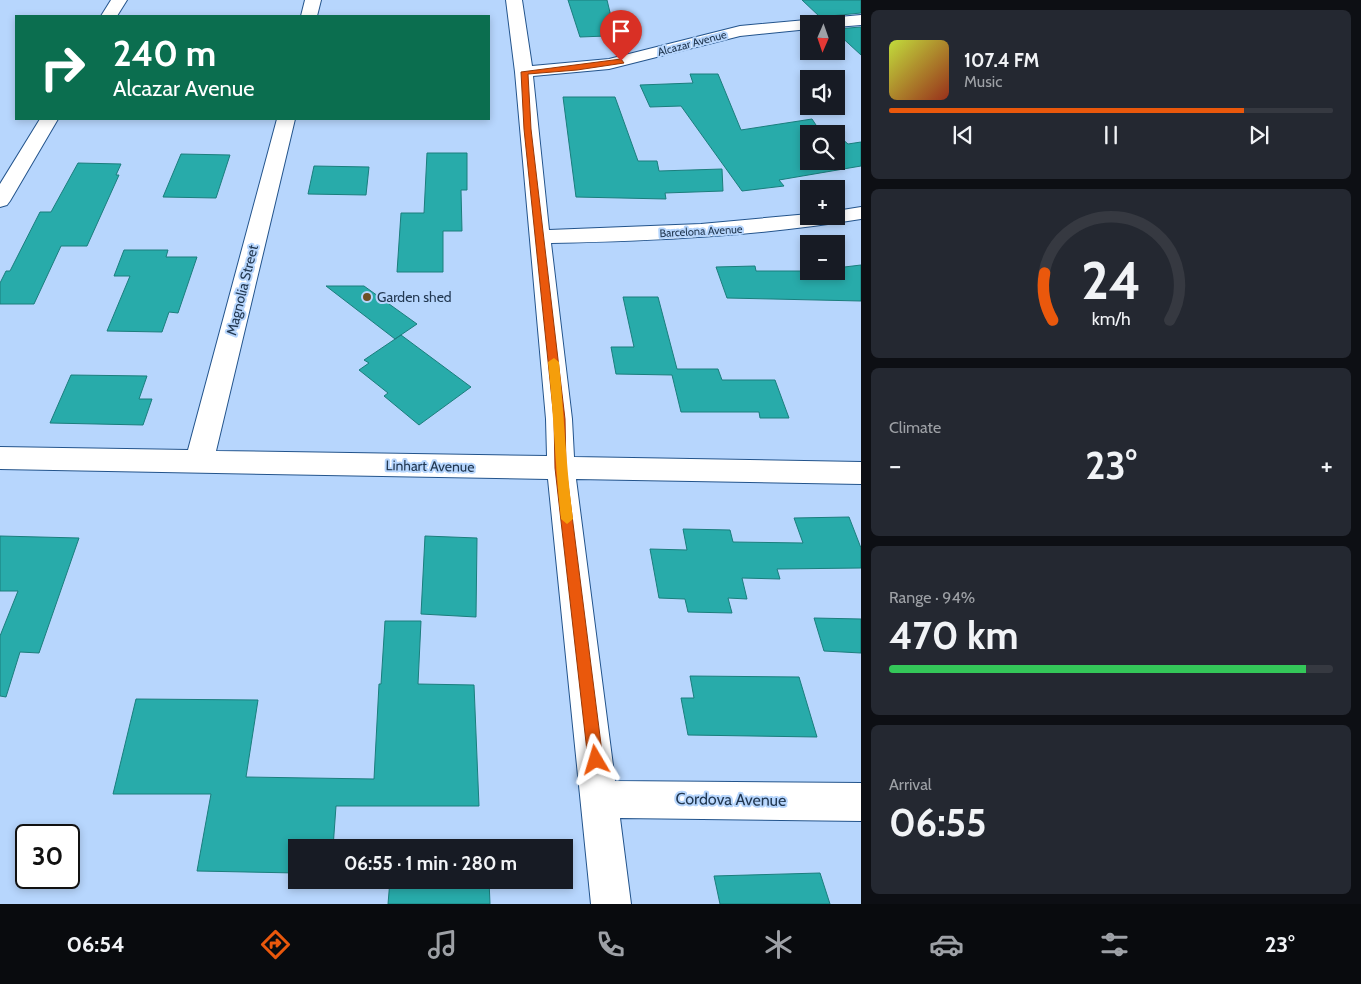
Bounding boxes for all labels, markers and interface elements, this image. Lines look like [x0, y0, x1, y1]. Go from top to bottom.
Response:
pin [600, 10, 642, 61]
north arrow [800, 15, 845, 60]
map controls [800, 15, 845, 280]
icon: arrive [607, 17, 635, 45]
street label: Alcazar Avenue [656, 27, 728, 59]
text: 240 m [113, 32, 216, 75]
icon: right [30, 35, 95, 100]
text: 107.4 FM [964, 49, 1039, 72]
button: sound [800, 70, 845, 115]
text: Music [964, 72, 1002, 91]
text: Alcazar Avenue [113, 75, 255, 102]
icon: previous [949, 121, 977, 149]
icon: pause [1097, 121, 1125, 149]
icon: next [1245, 121, 1273, 149]
button: search [800, 125, 845, 170]
button: + [800, 180, 845, 225]
street label: Barcelona Avenue [659, 222, 743, 240]
button: − [800, 235, 845, 280]
street label: Magnolia Street [222, 243, 262, 337]
text: 24 [1081, 249, 1141, 312]
place label: Garden shed [377, 288, 452, 306]
marker: Garden shed [361, 291, 373, 303]
text: km/h [1091, 308, 1131, 329]
text: Climate [889, 418, 941, 437]
text: 23° [1085, 442, 1137, 489]
text: − [889, 448, 901, 482]
text: + [1321, 448, 1333, 482]
street label: Linhart Avenue [385, 456, 475, 476]
text: Range · 94% [889, 588, 975, 607]
text: 470 km [889, 612, 1018, 659]
position arrow [569, 733, 621, 785]
text: Arrival [889, 775, 932, 794]
street label: Cordova Avenue [676, 789, 786, 810]
text: 06:55 [889, 799, 986, 846]
speed limit sign: 30 [15, 824, 80, 889]
text: 06:55 · 1 min · 280 m [344, 852, 517, 875]
icon: directions [258, 927, 293, 962]
icon: music [425, 927, 460, 962]
icon: phone [593, 927, 628, 962]
icon: climate [761, 927, 796, 962]
icon: car [929, 927, 964, 962]
icon: filters [1097, 927, 1132, 962]
text: 06:54 [66, 931, 125, 958]
text: 23° [1265, 931, 1295, 958]

